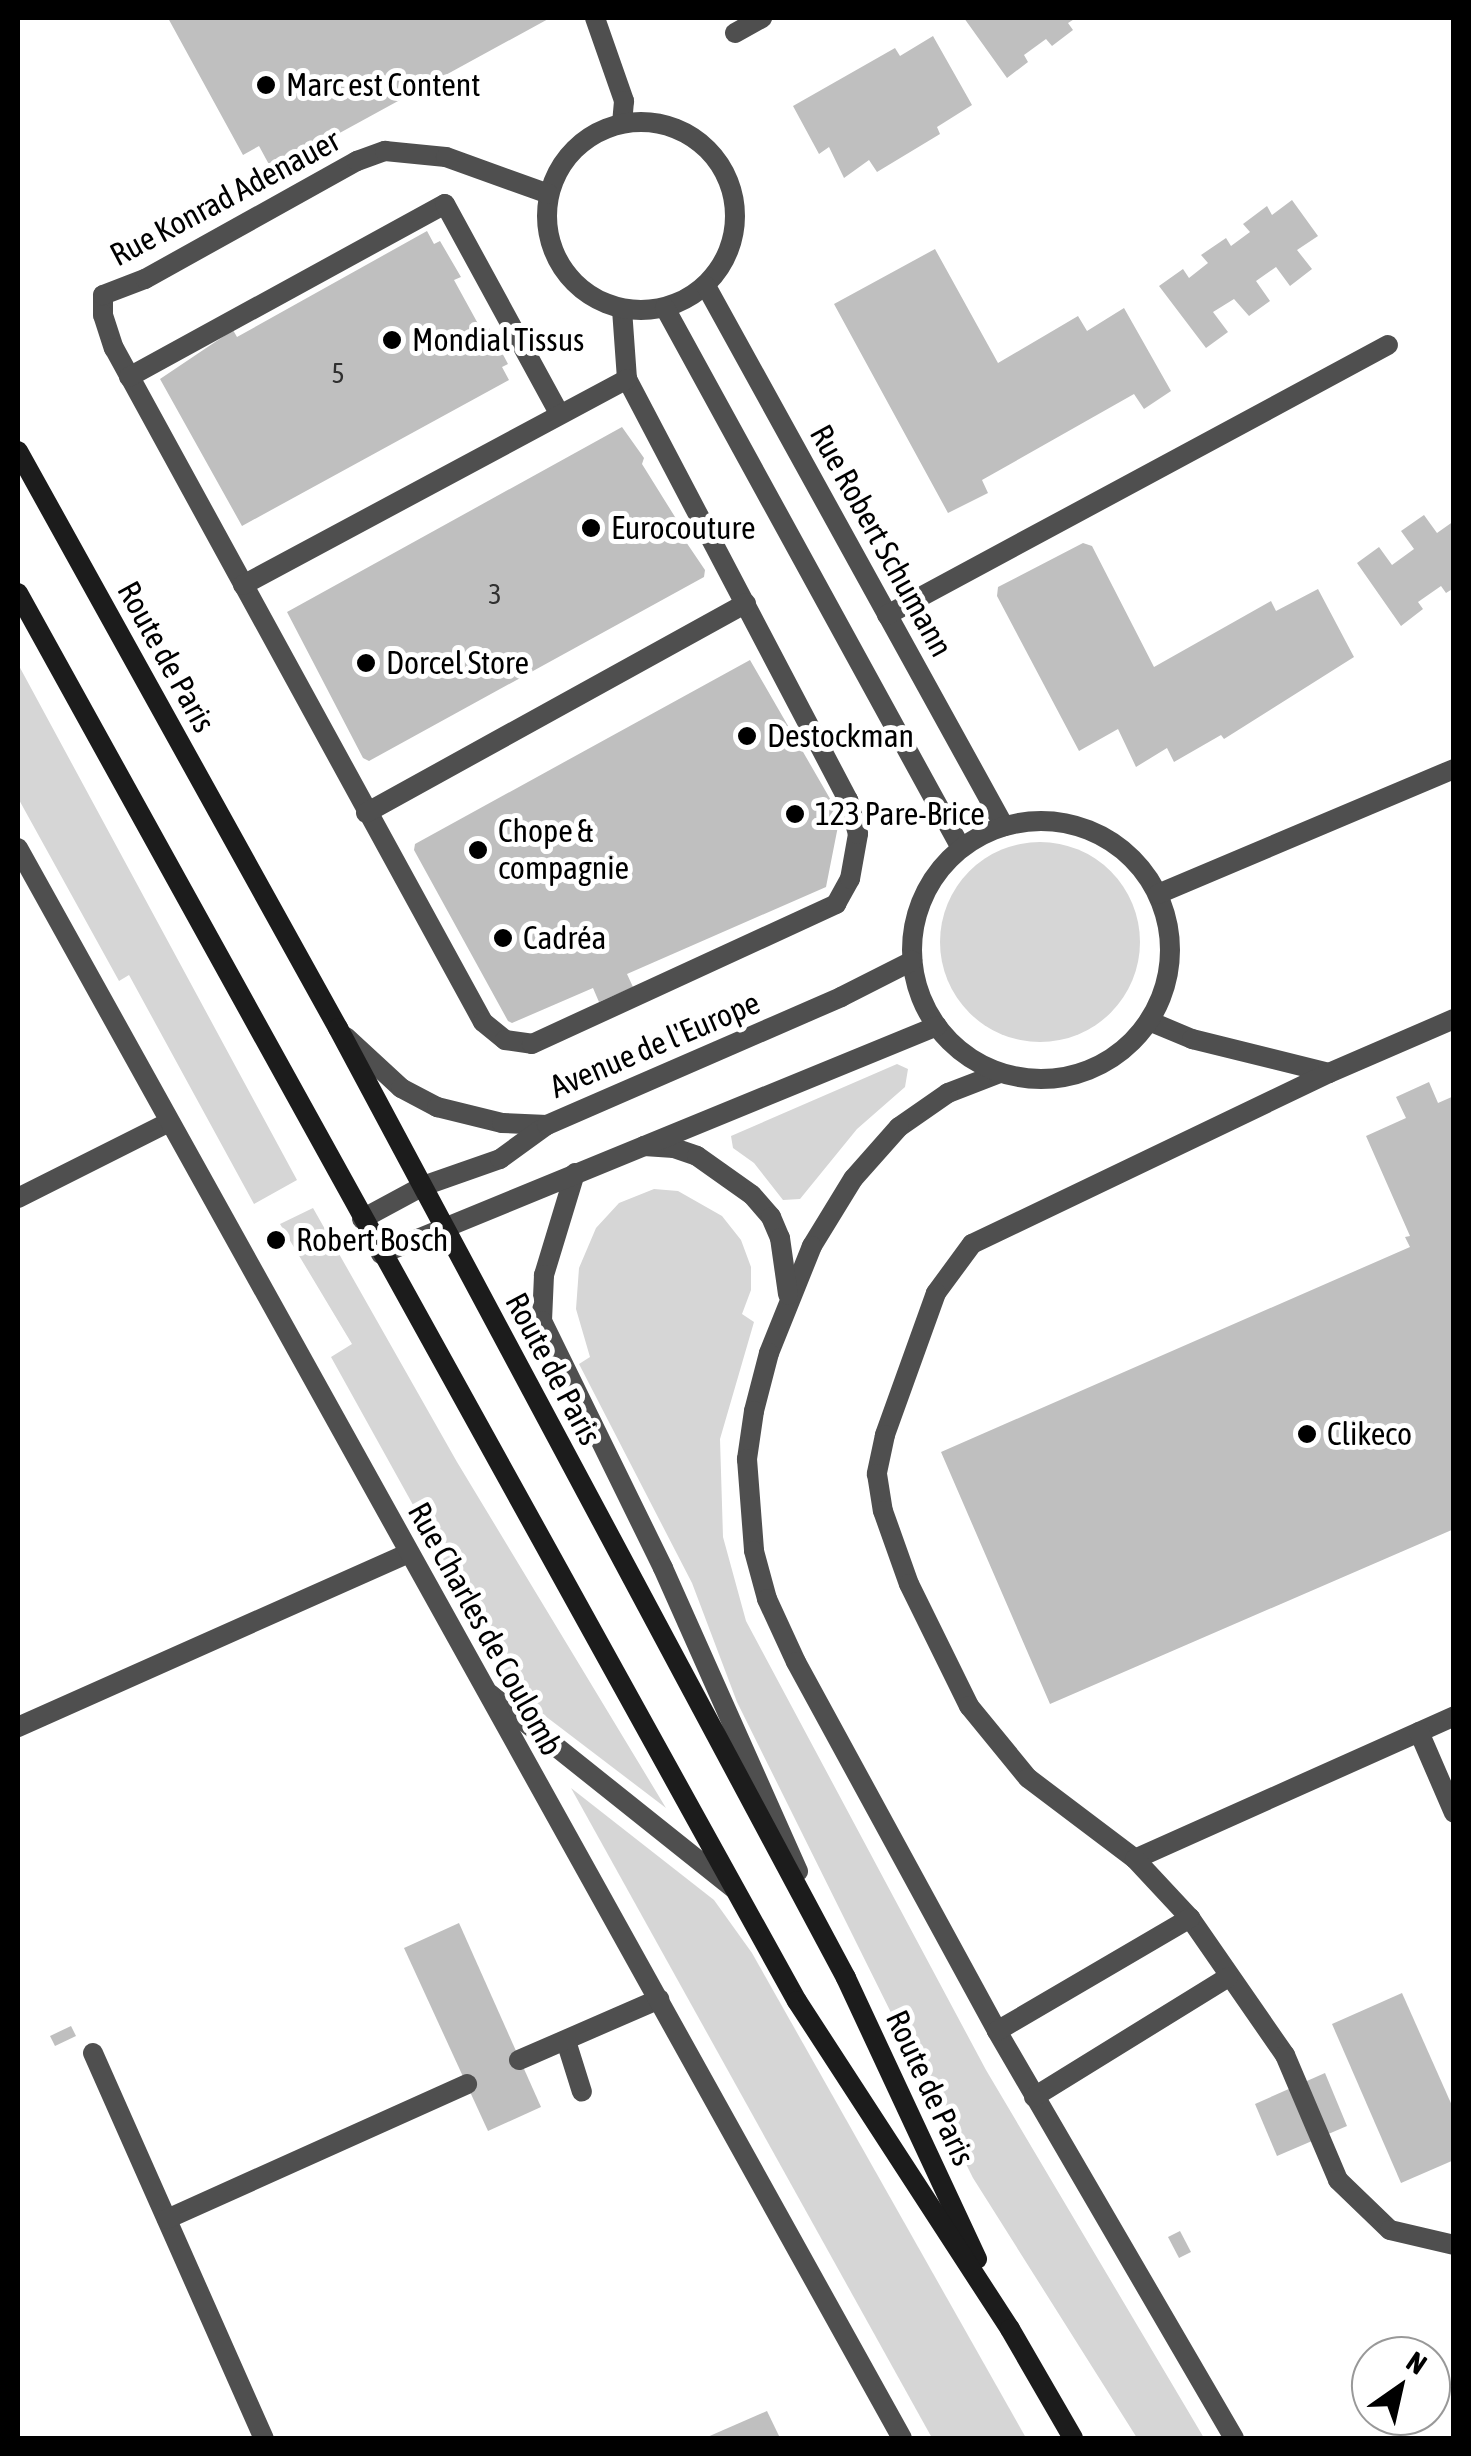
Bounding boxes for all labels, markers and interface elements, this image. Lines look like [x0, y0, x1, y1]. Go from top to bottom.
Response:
place label: Marc est Content [286, 66, 481, 104]
marker: Marc est Content [255, 74, 277, 96]
street label: Rue Konrad Adenauer [104, 121, 346, 275]
place label: Mondial Tissus [412, 321, 584, 359]
marker: Mondial Tissus [381, 329, 403, 351]
house number: 5 [331, 356, 345, 390]
street label: Rue Robert Schumann [801, 418, 961, 664]
place label: Eurocouture [611, 509, 756, 547]
marker: Eurocouture [580, 517, 602, 539]
street label: Route de Paris [109, 575, 223, 739]
house number: 3 [488, 577, 502, 611]
place label: Dorcel Store [386, 644, 529, 682]
marker: Dorcel Store [355, 652, 377, 674]
place label: Destockman [767, 717, 914, 755]
marker: Destockman [736, 725, 758, 747]
place label: 123 Pare-Brice [815, 795, 985, 833]
marker: 123 Pare-Brice [784, 803, 806, 825]
place label: Chope & compagnie [498, 813, 629, 888]
marker: Chope & compagnie [467, 839, 489, 861]
place label: Cadréa [523, 919, 606, 957]
marker: Cadréa [492, 927, 514, 949]
street label: Avenue de l'Europe [544, 984, 766, 1106]
place label: Robert Bosch [296, 1221, 448, 1259]
marker: Robert Bosch [265, 1229, 287, 1251]
street label: Route de Paris [497, 1287, 609, 1451]
place label: Clikeco [1327, 1415, 1412, 1453]
marker: Clikeco [1296, 1423, 1318, 1445]
street label: Rue Charles de Coulomb [400, 1496, 570, 1762]
street label: Route de Paris [877, 2004, 983, 2172]
north arrow [1351, 2336, 1451, 2436]
text: N [1401, 2345, 1432, 2381]

